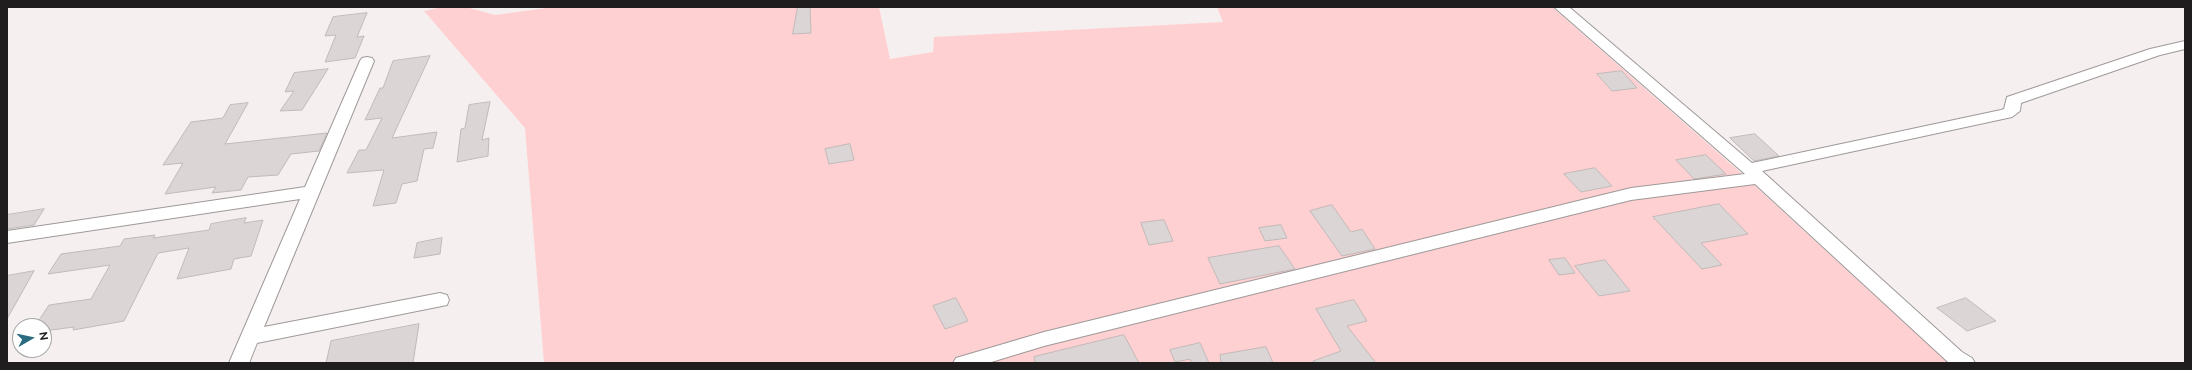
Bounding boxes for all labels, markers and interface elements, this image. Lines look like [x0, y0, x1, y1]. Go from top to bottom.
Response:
north arrow [12, 318, 52, 358]
text: N [36, 331, 50, 341]

